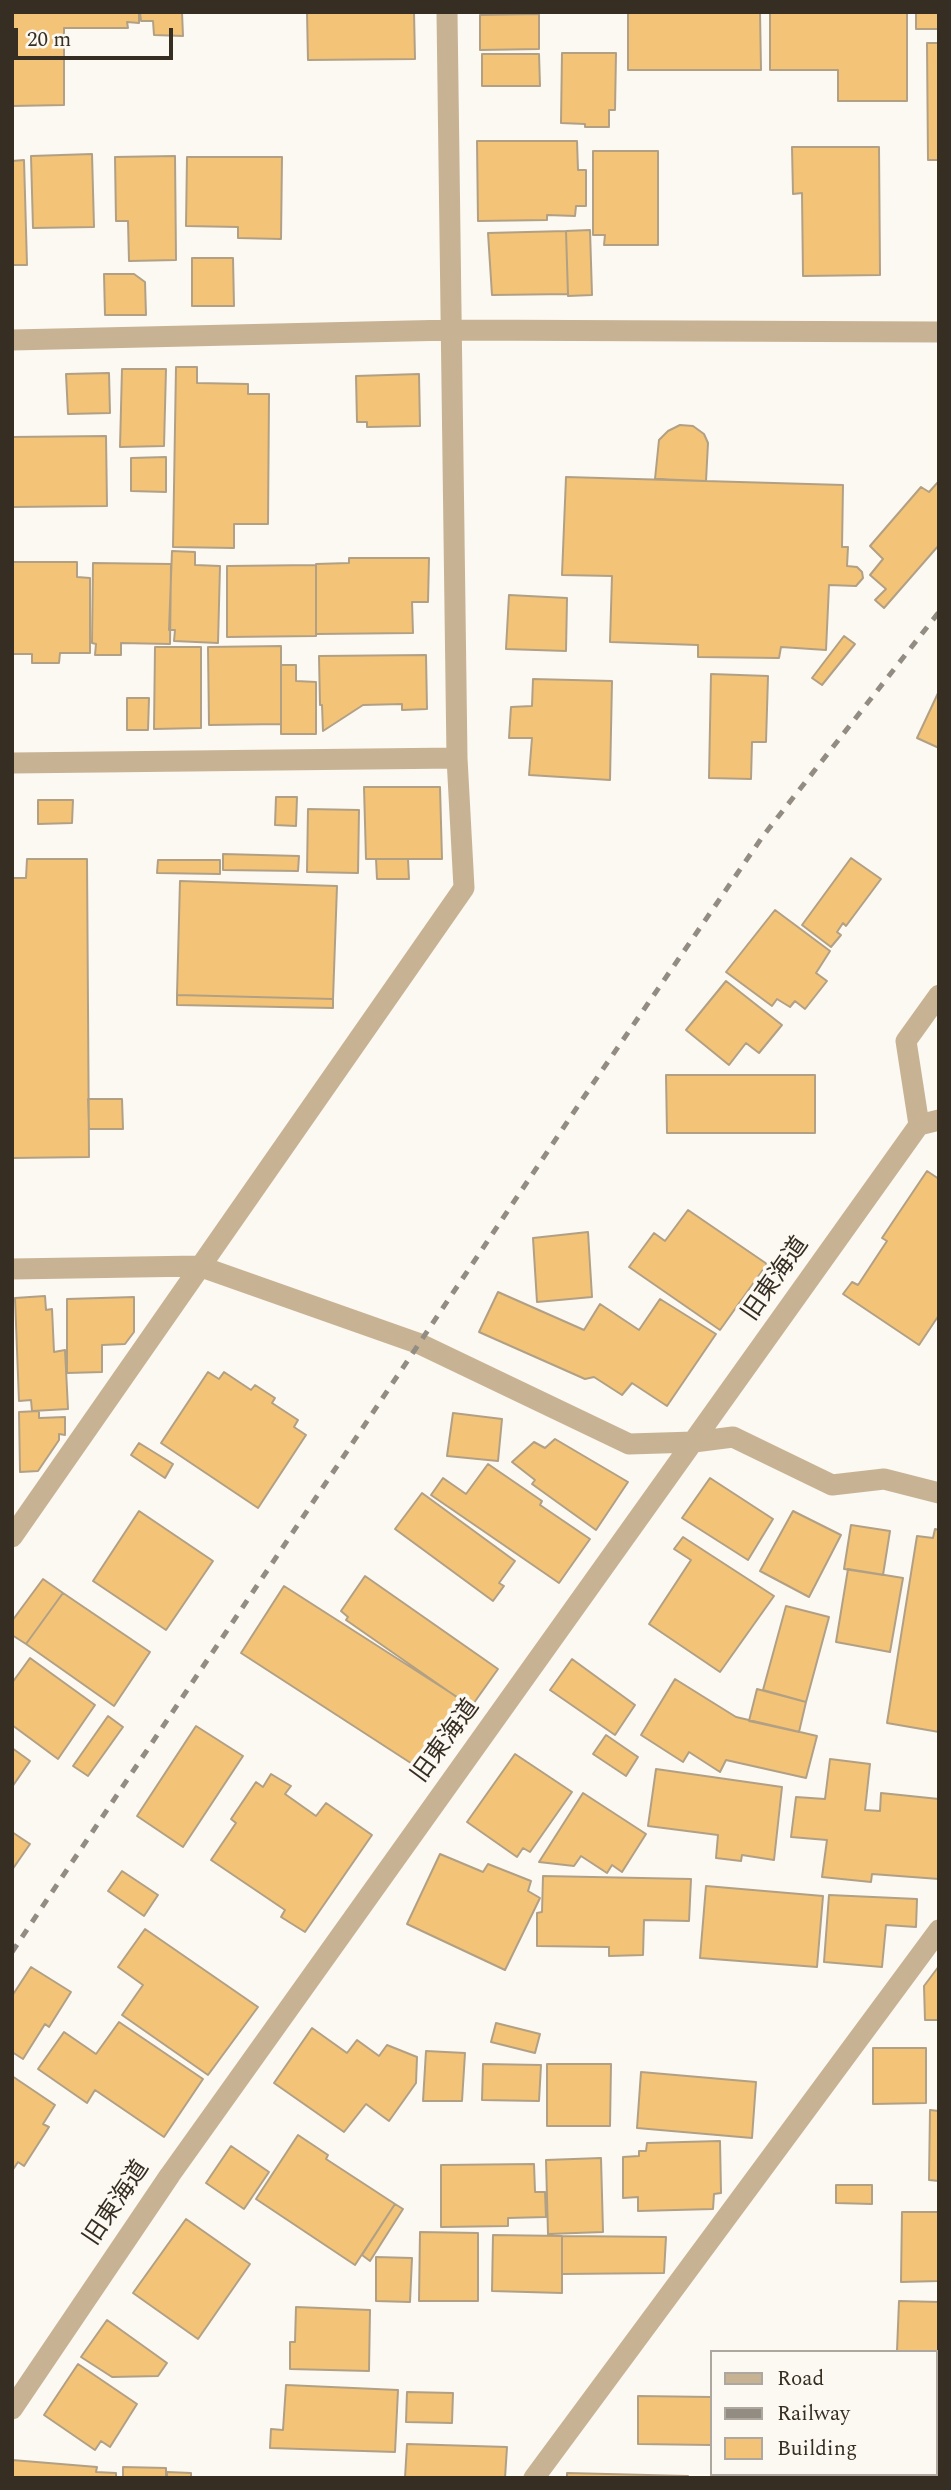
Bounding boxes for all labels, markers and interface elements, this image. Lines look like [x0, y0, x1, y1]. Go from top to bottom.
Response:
scale bar [18, 14, 177, 58]
text: 20 m [27, 24, 71, 56]
street label: 旧東海道 [738, 1232, 816, 1328]
street label: 旧東海道 [407, 1695, 487, 1789]
street label: 旧東海道 [79, 2156, 157, 2252]
legend [710, 2350, 937, 2476]
text: Road [777, 2363, 824, 2395]
text: Railway [777, 2398, 850, 2430]
text: Building [777, 2433, 857, 2465]

